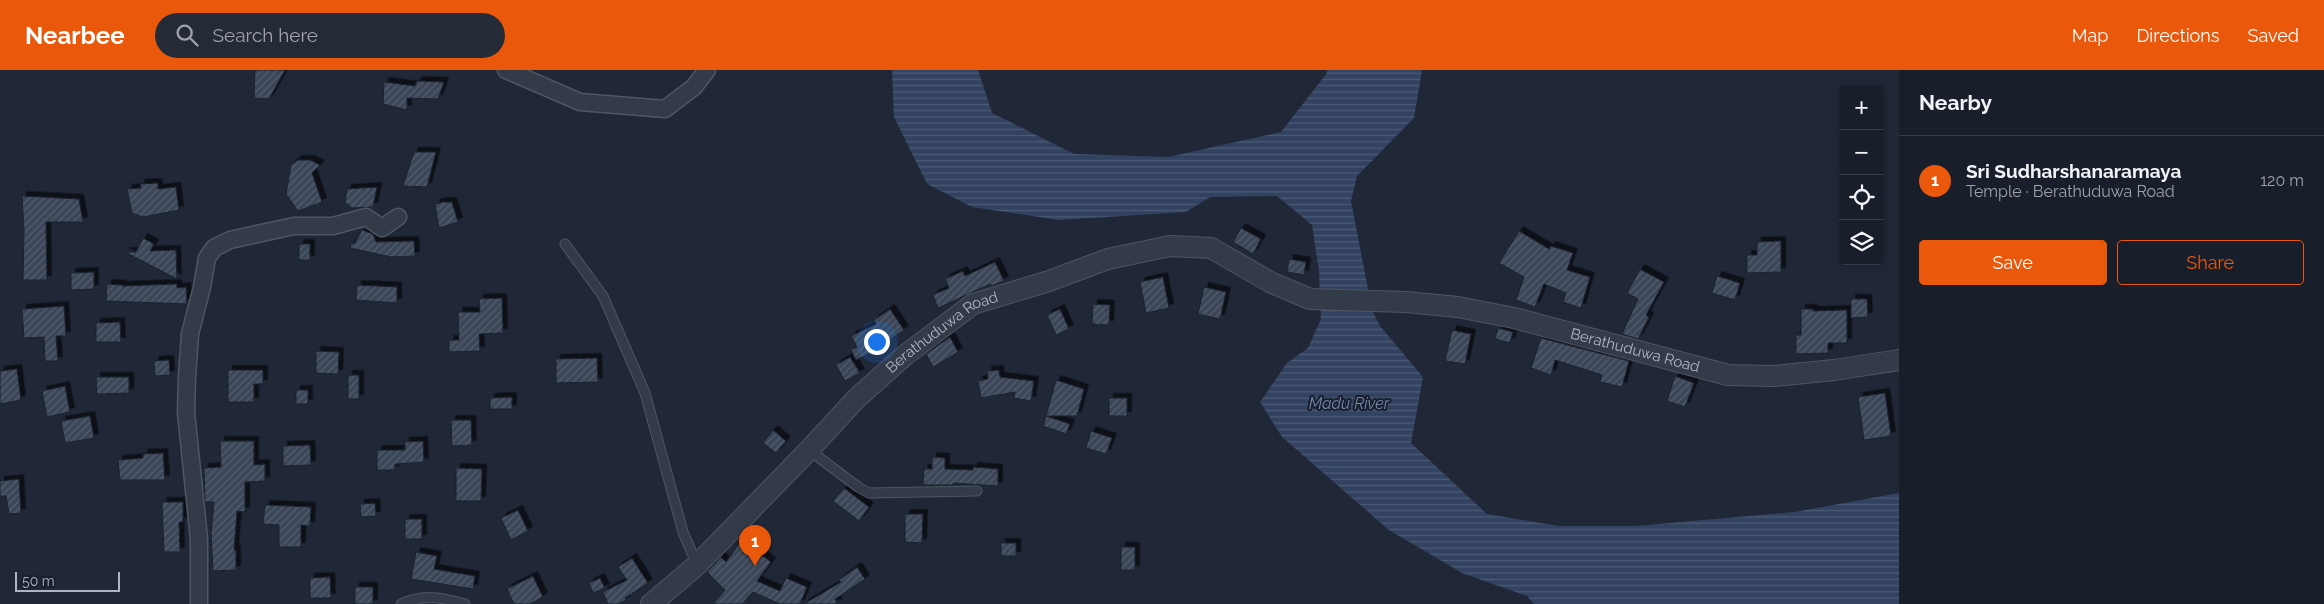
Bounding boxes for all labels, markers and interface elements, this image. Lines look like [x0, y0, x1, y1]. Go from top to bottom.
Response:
search box [155, 13, 505, 58]
text: Nearbee [25, 21, 125, 50]
icon: search [173, 21, 201, 49]
text: Search here [213, 24, 318, 46]
text: Map [2072, 25, 2108, 46]
text: Directions [2136, 25, 2220, 46]
text: Saved [2248, 25, 2299, 46]
map controls [1839, 85, 1884, 265]
button: + [1839, 85, 1884, 130]
text: Nearby [1919, 90, 1992, 115]
button: − [1839, 130, 1884, 175]
text: Sri Sudharshanaramaya [1966, 160, 2181, 182]
text: 1 [1931, 171, 1939, 190]
text: 120 m [2260, 171, 2304, 190]
button: locate [1839, 175, 1884, 220]
text: Temple · Berathuduwa Road [1966, 182, 2175, 201]
button: layers [1839, 220, 1884, 265]
button: Save [1919, 240, 2107, 285]
button: Share [2117, 240, 2304, 285]
street label: Berathuduwa Road [882, 288, 1000, 377]
street label: Berathuduwa Road [1568, 324, 1702, 376]
your location [864, 329, 890, 355]
water label: Madu River [1309, 394, 1390, 413]
pin: 1 [739, 525, 771, 566]
scale bar [15, 569, 120, 592]
text: 50 m [22, 573, 55, 589]

